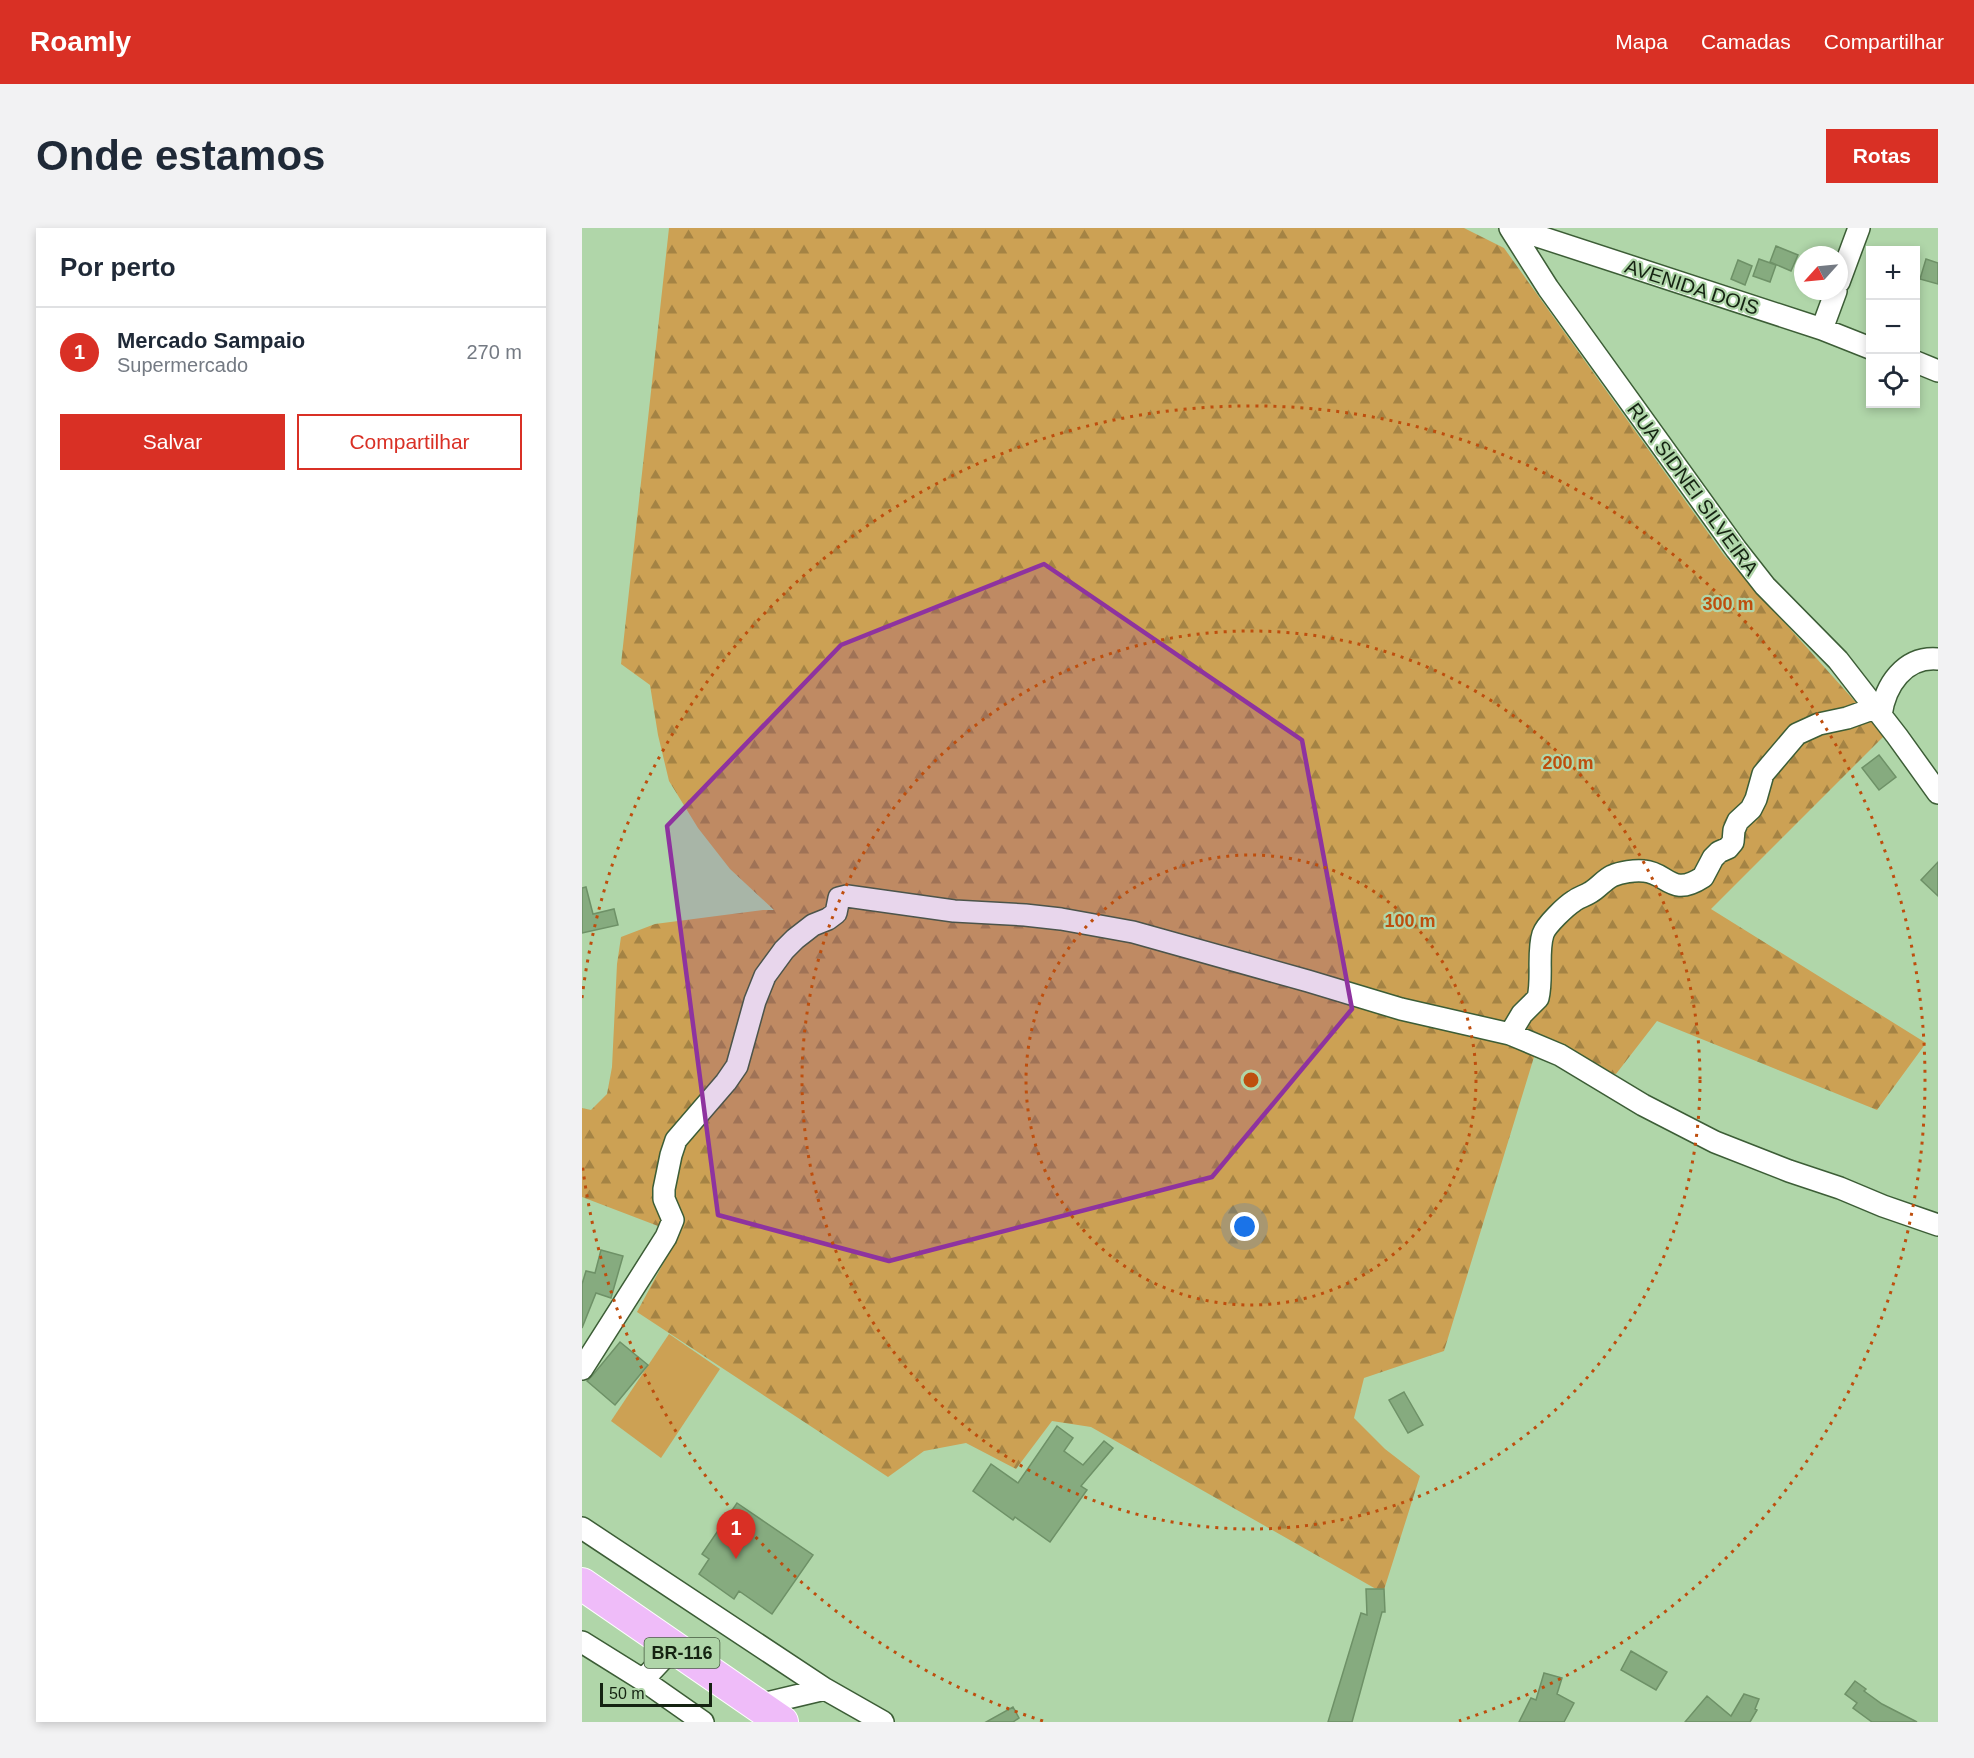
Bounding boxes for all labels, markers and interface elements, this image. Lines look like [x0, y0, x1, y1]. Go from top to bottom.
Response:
text: Roamly [30, 26, 131, 57]
text: Mapa [1615, 30, 1668, 53]
text: Camadas [1701, 30, 1791, 53]
text: Compartilhar [1824, 30, 1944, 53]
button: Rotas [1826, 129, 1938, 183]
text: Onde estamos [36, 132, 325, 179]
north arrow [1794, 246, 1848, 300]
map controls [1866, 246, 1920, 408]
button: + [1866, 246, 1920, 300]
text: Por perto [60, 252, 176, 282]
street label: AVENIDA DOIS [1622, 255, 1762, 319]
button: − [1866, 300, 1920, 354]
text: Mercado Sampaio [117, 328, 305, 353]
text: 1 [74, 341, 85, 363]
text: 270 m [466, 341, 522, 363]
text: Supermercado [117, 354, 248, 376]
button: locate [1866, 354, 1920, 408]
street label: RUA SIDNEI SILVEIRA [1623, 399, 1763, 580]
button: Salvar [60, 414, 285, 470]
button: Compartilhar [297, 414, 522, 470]
text: 300 m [1702, 594, 1754, 614]
text: 200 m [1542, 753, 1594, 773]
text: 100 m [1384, 911, 1436, 931]
centre of rings [1241, 1070, 1261, 1090]
your location [1230, 1212, 1259, 1241]
pin: 1 [716, 1510, 756, 1559]
road number: BR-116 [645, 1638, 720, 1668]
scale bar [600, 1680, 712, 1708]
text: 50 m [609, 1685, 645, 1702]

